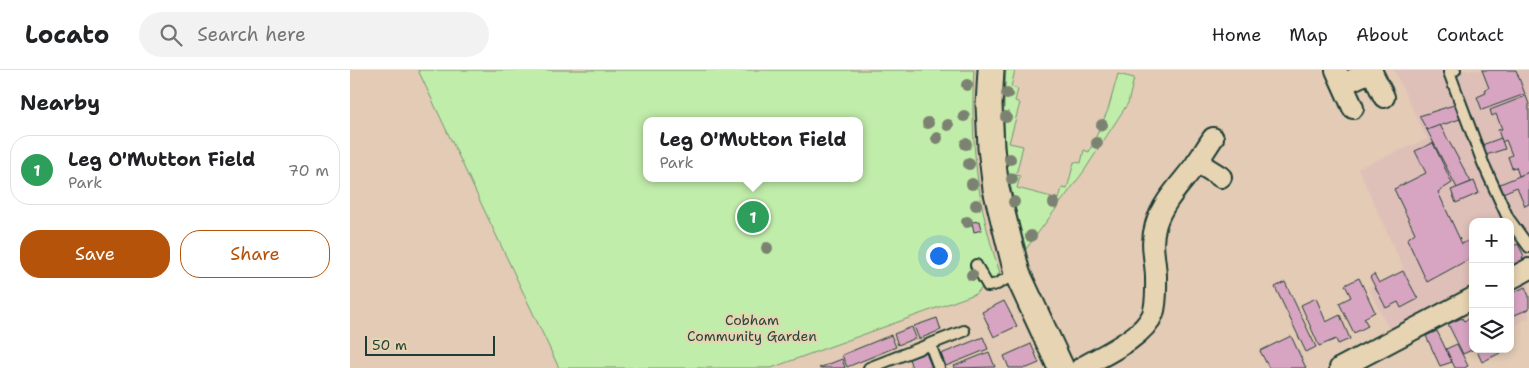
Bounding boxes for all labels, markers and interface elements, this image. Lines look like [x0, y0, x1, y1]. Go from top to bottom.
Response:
search box [139, 12, 489, 57]
text: Locato [25, 19, 109, 51]
icon: search [157, 21, 185, 49]
text: Search here [197, 22, 306, 47]
text: Home [1212, 23, 1261, 47]
text: Map [1289, 23, 1328, 47]
text: About [1356, 23, 1409, 47]
text: Contact [1437, 23, 1504, 47]
text: Nearby [20, 89, 100, 117]
popup [643, 117, 863, 182]
text: Leg O'Mutton Field [659, 127, 847, 152]
text: Leg O'Mutton Field [68, 147, 255, 172]
text: Park [659, 152, 694, 173]
text: 1 [33, 160, 41, 181]
text: 70 m [288, 160, 329, 181]
text: Park [68, 172, 102, 193]
pin: 1 [737, 198, 769, 236]
map controls [1469, 218, 1514, 353]
button: + [1469, 218, 1514, 263]
button: Save [20, 230, 170, 278]
button: Share [180, 230, 330, 278]
your location [926, 243, 952, 269]
button: − [1469, 263, 1514, 308]
button: layers [1469, 308, 1514, 353]
park label: Cobham Community Garden [687, 311, 817, 345]
scale bar [365, 333, 495, 356]
text: 50 m [372, 336, 407, 354]

